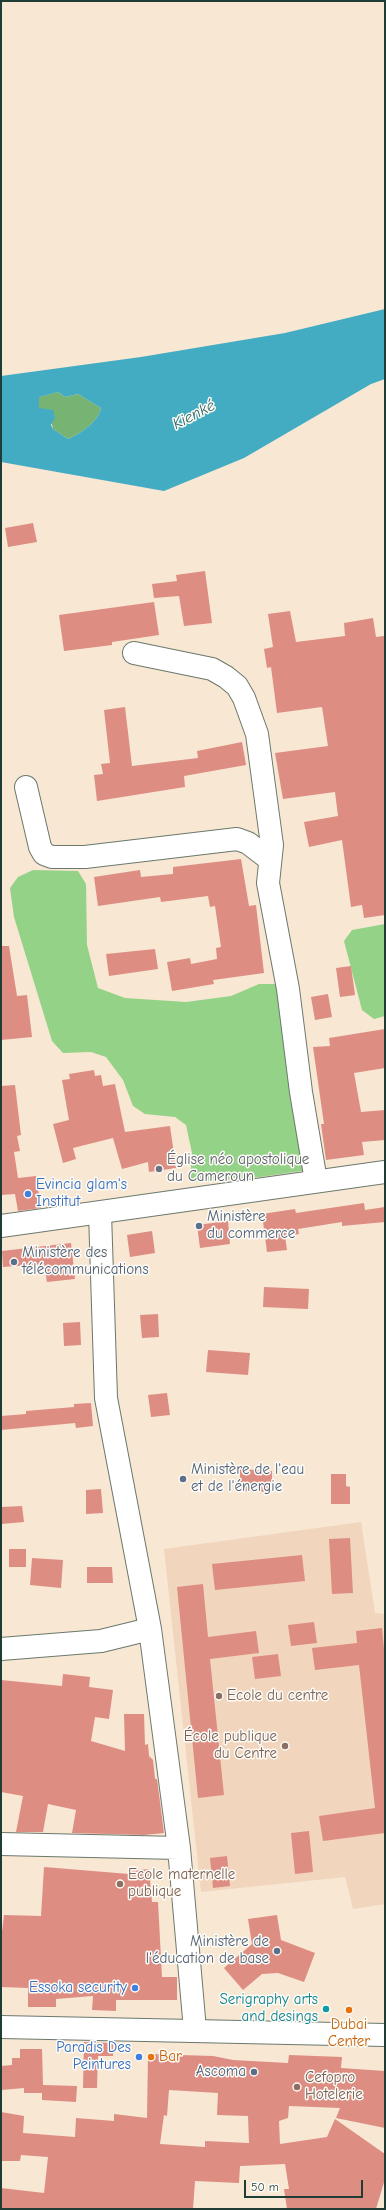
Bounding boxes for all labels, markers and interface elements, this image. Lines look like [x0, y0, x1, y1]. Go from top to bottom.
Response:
water label: Kienké [169, 396, 219, 434]
place label: Église néo apostolique du Cameroun [167, 1151, 309, 1186]
marker: Église néo apostolique du Cameroun [154, 1164, 164, 1174]
place label: Evincia glam's Institut [36, 1176, 127, 1211]
marker: Evincia glam's Institut [23, 1189, 33, 1199]
place label: Ministère du commerce [207, 1208, 295, 1243]
marker: Ministère du commerce [194, 1221, 204, 1231]
place label: Ministère des télécommunications [22, 1244, 149, 1279]
marker: Ministère des télécommunications [9, 1257, 19, 1267]
place label: Ministère de l'eau et de l'énergie [191, 1461, 304, 1496]
marker: Ministère de l'eau et de l'énergie [178, 1474, 188, 1484]
place label: Ecole du centre [227, 1687, 328, 1705]
marker: Ecole du centre [214, 1691, 224, 1701]
place label: École publique du Centre [184, 1728, 277, 1763]
marker: École publique du Centre [280, 1741, 290, 1751]
place label: Ecole maternelle publique [128, 1866, 235, 1901]
marker: Ecole maternelle publique [115, 1879, 125, 1889]
place label: Ministère de l'éducation de base [146, 1933, 269, 1968]
marker: Ministère de l'éducation de base [272, 1946, 282, 1956]
place label: Essoka security [29, 1979, 127, 1997]
marker: Essoka security [130, 1983, 140, 1993]
place label: Serigraphy arts and desings [220, 1991, 318, 2026]
marker: Serigraphy arts and desings [321, 2004, 331, 2014]
marker: Dubai Center [344, 2005, 354, 2015]
place label: Dubai Center [328, 2016, 370, 2051]
place label: Paradis Des Peintures [56, 2039, 131, 2074]
place label: Bar [159, 2048, 182, 2066]
marker: Paradis Des Peintures [134, 2052, 144, 2062]
marker: Bar [146, 2052, 156, 2062]
place label: Ascoma [196, 2063, 246, 2081]
marker: Ascoma [249, 2067, 259, 2077]
place label: Cefopro Hotelerie [305, 2069, 363, 2104]
marker: Cefopro Hotelerie [292, 2082, 302, 2092]
scale bar [246, 2172, 365, 2198]
text: 50 m [251, 2180, 279, 2194]

